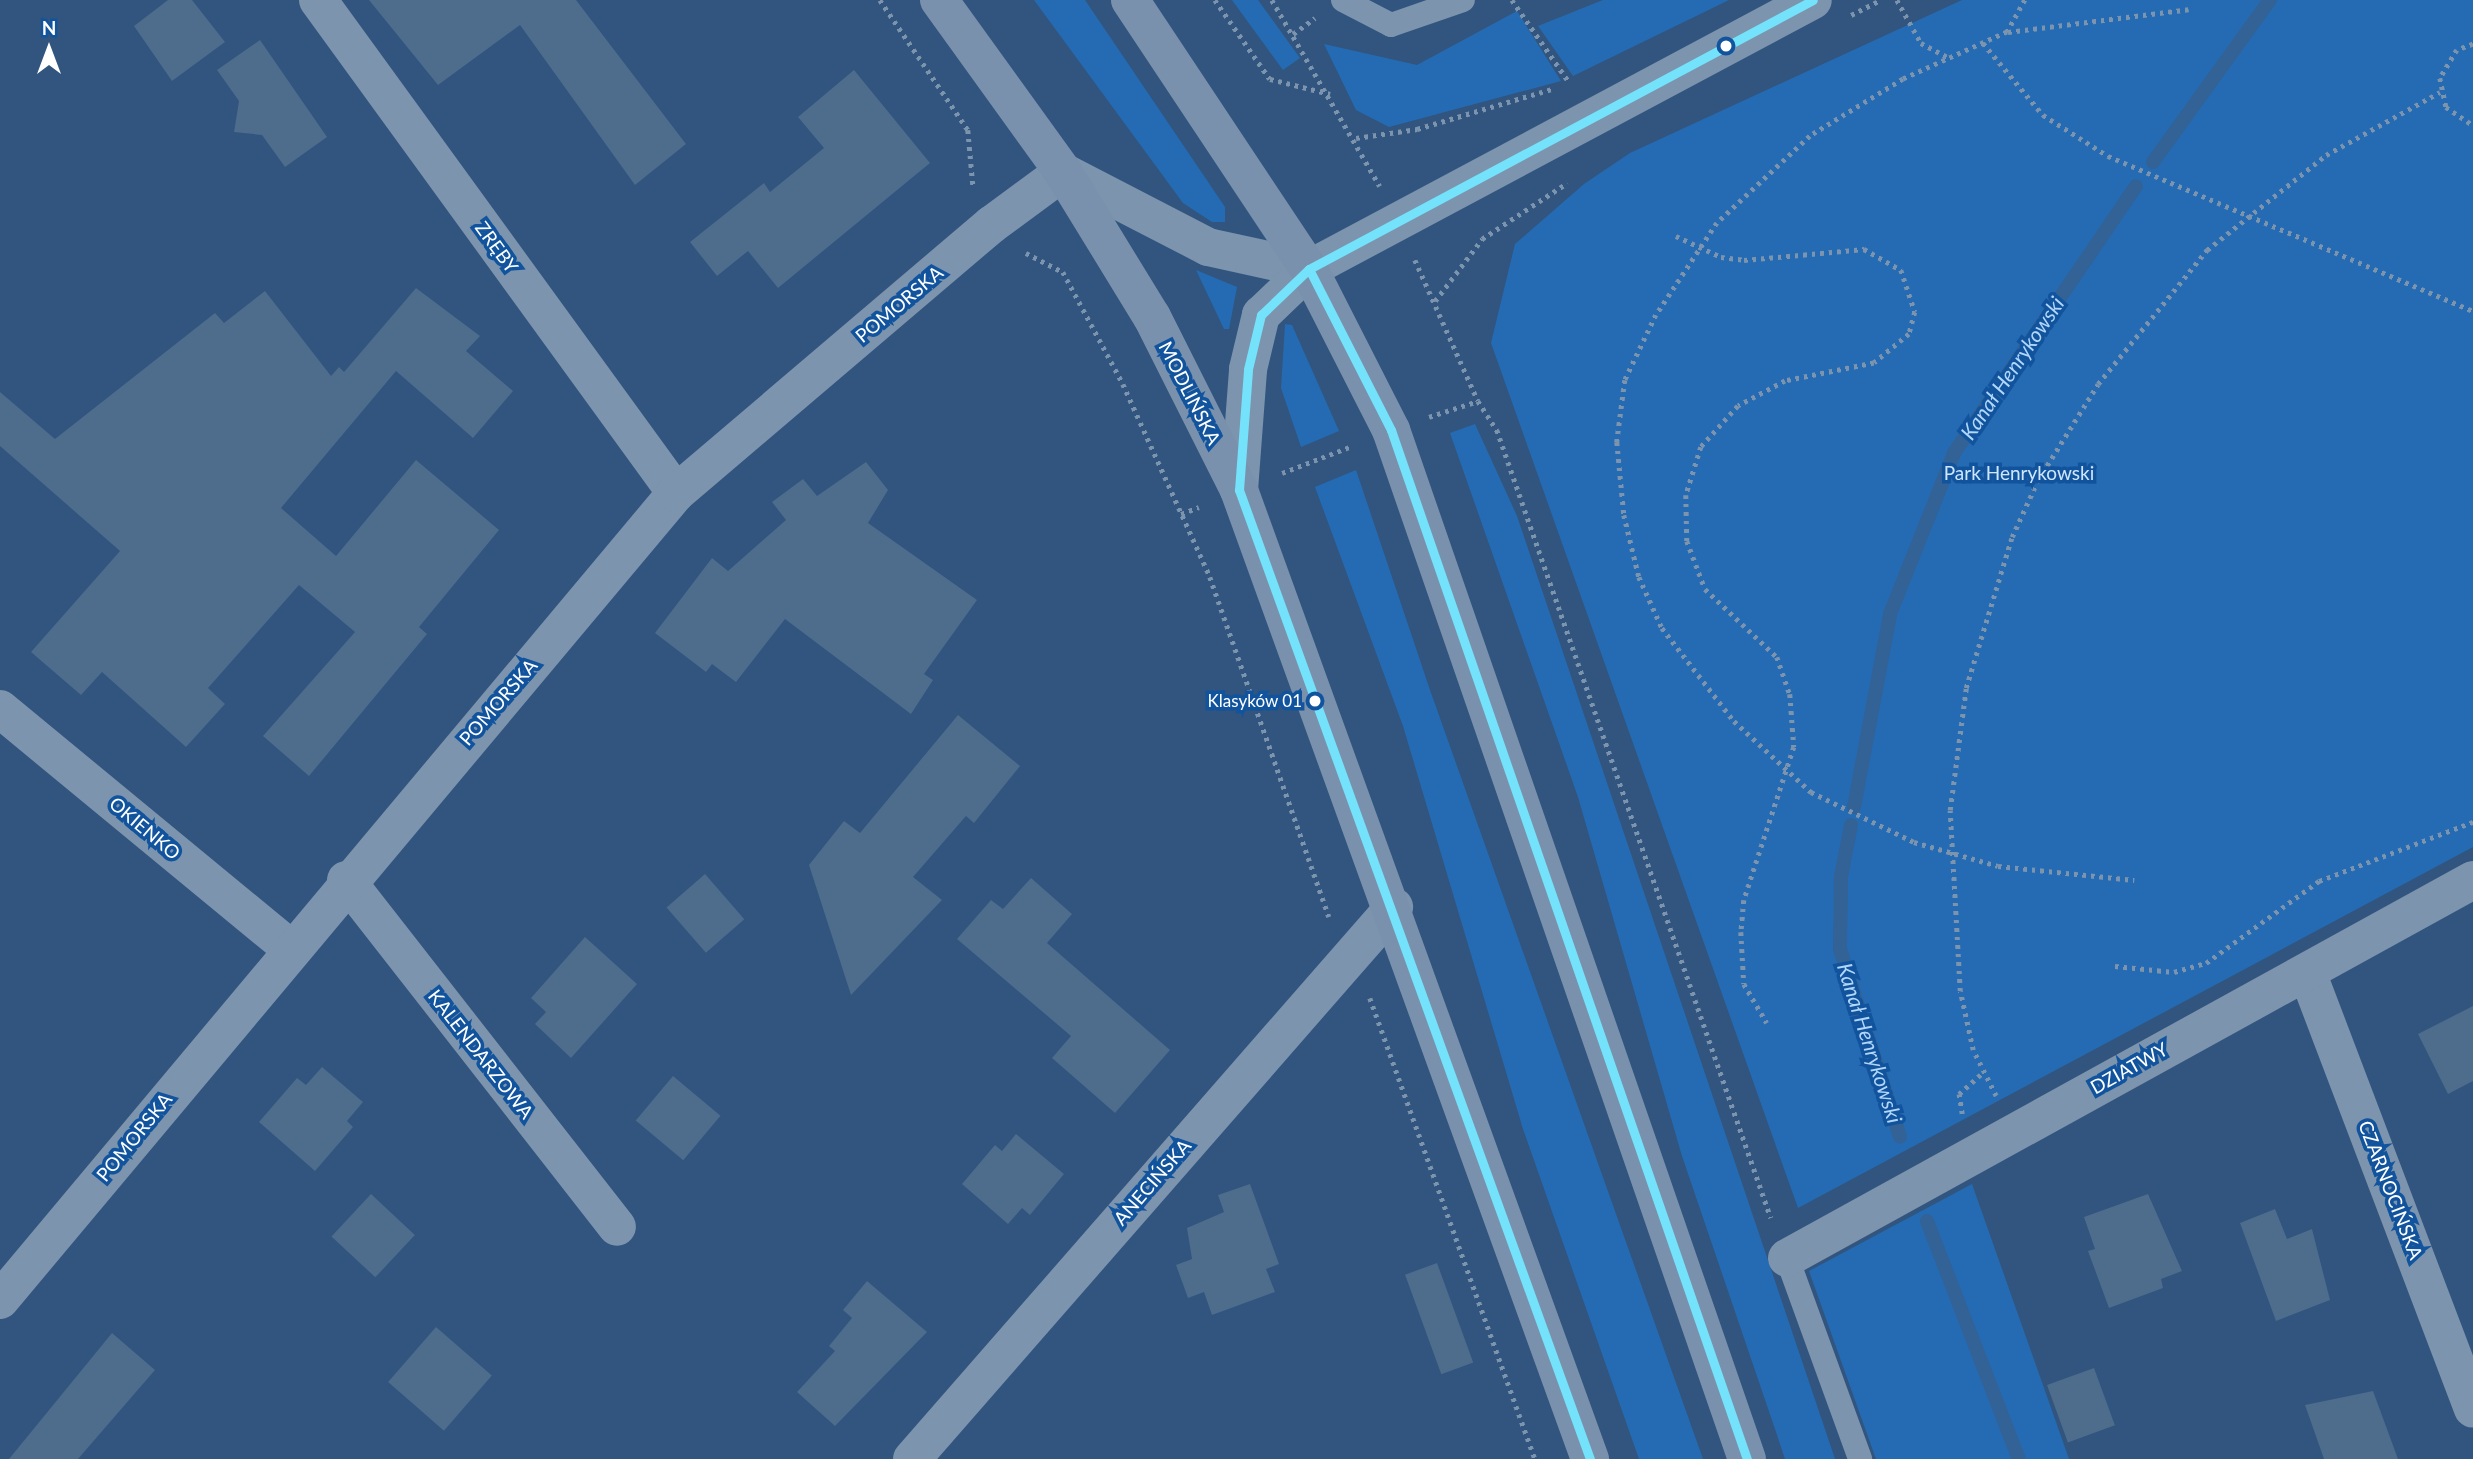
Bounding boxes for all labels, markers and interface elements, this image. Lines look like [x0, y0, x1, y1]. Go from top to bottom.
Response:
north arrow [14, 14, 84, 84]
text: N [42, 16, 56, 39]
unlabelled marker [1719, 39, 1733, 53]
street label: ZRĘBY [471, 217, 523, 277]
street label: POMORSKA [851, 261, 947, 347]
water label: Kanał Henrykowski [1955, 292, 2069, 444]
street label: MODLIŃSKA [1154, 338, 1226, 448]
park label: Park Henrykowski [1944, 462, 2094, 484]
street label: POMORSKA [454, 654, 542, 750]
place label: Klasyków 01 [1207, 691, 1302, 711]
marker: Klasyków 01 [1308, 694, 1322, 708]
street label: OKIENKO [105, 792, 185, 864]
water label: Kanał Henrykowski [1832, 959, 1908, 1127]
street label: KALENDARZOWA [424, 985, 538, 1123]
street label: DZIATWY [2086, 1037, 2172, 1099]
street label: POMORSKA [91, 1088, 177, 1186]
street label: CZARNOCIŃSKA [2354, 1117, 2428, 1263]
street label: ANECIŃSKA [1109, 1134, 1195, 1230]

